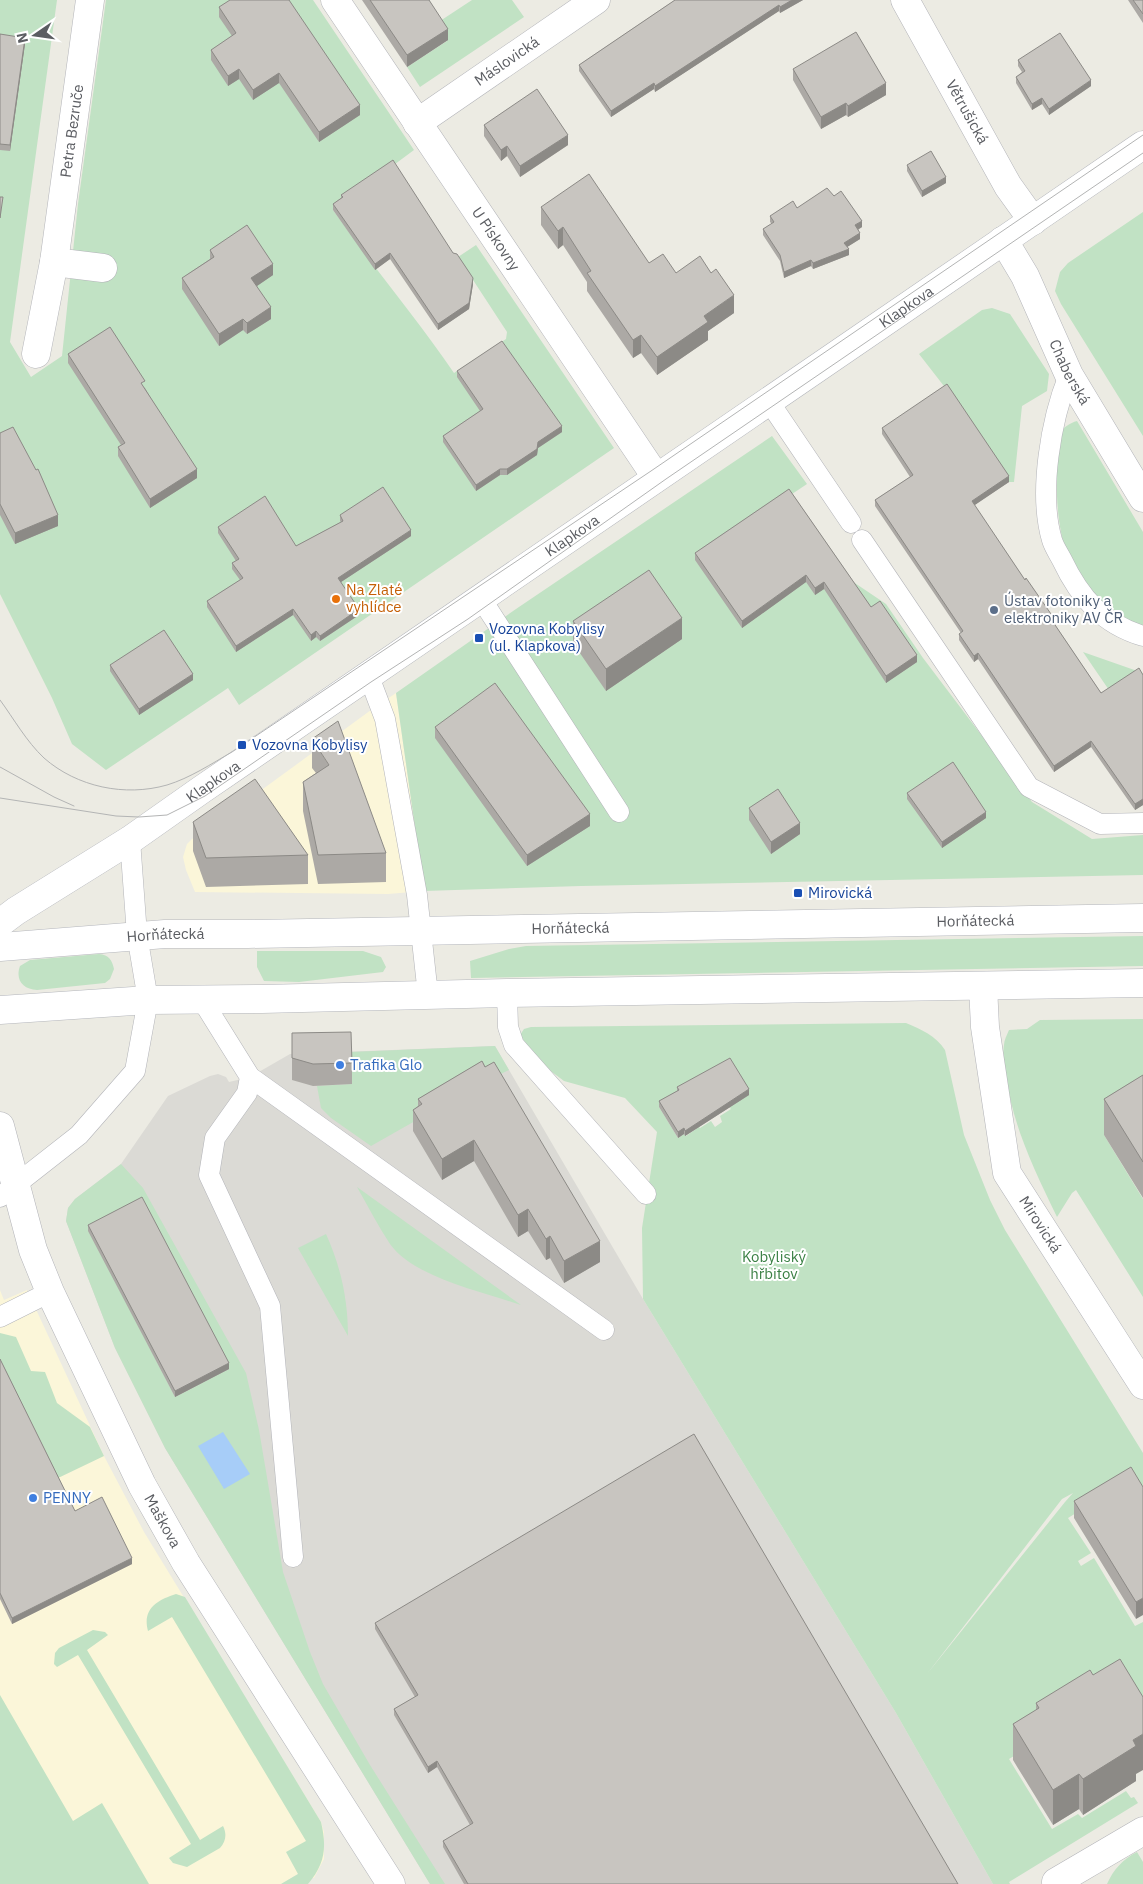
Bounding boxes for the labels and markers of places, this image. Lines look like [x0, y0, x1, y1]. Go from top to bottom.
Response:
place label: Na Zlaté vyhlídce [346, 580, 402, 616]
place label: Ústav fotoniky a elektroniky AV ČR [1004, 591, 1123, 627]
marker: Na Zlaté vyhlídce [330, 593, 342, 605]
marker: Ústav fotoniky a elektroniky AV ČR [988, 604, 1000, 616]
place label: Vozovna Kobylisy (ul. Klapkova) [489, 619, 605, 655]
marker: Vozovna Kobylisy (ul. Klapkova) [473, 632, 485, 644]
place label: Vozovna Kobylisy [252, 735, 368, 754]
marker: Vozovna Kobylisy [236, 739, 248, 751]
place label: Mirovická [808, 883, 872, 902]
marker: Mirovická [792, 887, 804, 899]
place label: Trafika Glo [350, 1055, 422, 1074]
marker: Trafika Glo [334, 1059, 346, 1071]
place label: PENNY [43, 1488, 91, 1507]
marker: PENNY [27, 1492, 39, 1504]

